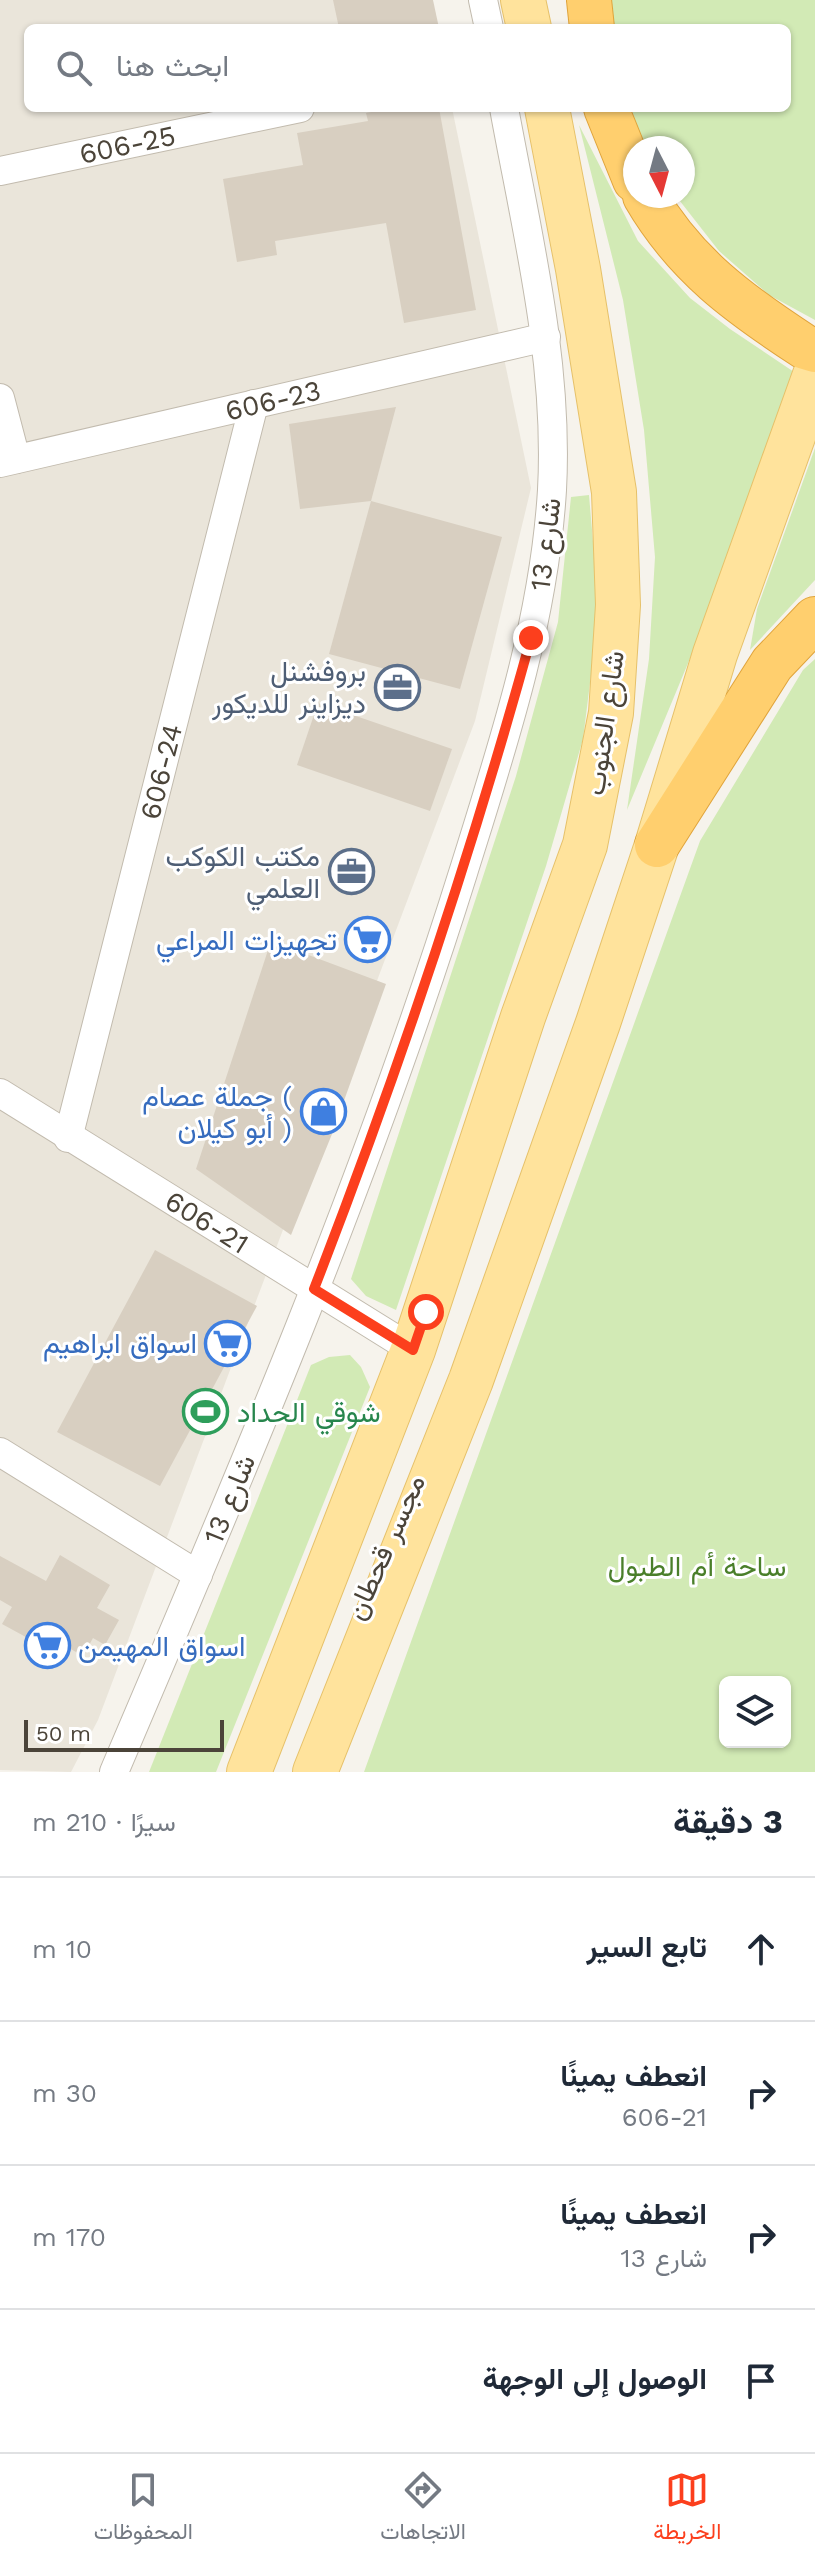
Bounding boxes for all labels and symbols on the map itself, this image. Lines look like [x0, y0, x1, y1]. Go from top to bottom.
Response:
street label: 606-25 [76, 119, 178, 171]
north arrow [623, 136, 695, 208]
street label: 606-23 [222, 374, 324, 428]
street label: شارع 13 [523, 496, 570, 593]
route end [513, 620, 549, 656]
street label: شارع الجنوب [578, 649, 633, 798]
place label: بروفشنل ديزاينر للديكور [211, 655, 366, 721]
office icon: بروفشنل ديزاينر للديكور [373, 663, 421, 711]
street label: 606-24 [133, 721, 189, 823]
place label: مكتب الكوكب العلمي [165, 840, 320, 911]
office icon: مكتب الكوكب العلمي [327, 848, 375, 896]
supermarket icon: تجهيزات المراعي [344, 916, 392, 964]
place label: تجهيزات المراعي [156, 924, 337, 963]
place label: جملة عصام ( أبو كيلان ) [142, 1080, 292, 1146]
shop icon: جملة عصام ( أبو كيلان ) [299, 1088, 347, 1136]
street label: 606-21 [159, 1184, 255, 1261]
route start [408, 1294, 444, 1330]
supermarket icon: اسواق ابراهيم [204, 1319, 252, 1367]
place label: اسواق ابراهيم [43, 1327, 197, 1362]
sports icon: شوقي الحداد [182, 1388, 230, 1436]
place label: شوقي الحداد [237, 1396, 380, 1435]
street label: شارع 13 [197, 1450, 264, 1549]
street label: مجسر قحطان [339, 1470, 433, 1625]
park label: ساحة أم الطبول [608, 1550, 786, 1585]
supermarket icon: اسواق المهيمن [23, 1622, 71, 1670]
place label: اسواق المهيمن [78, 1630, 245, 1664]
scale bar [24, 1716, 224, 1752]

